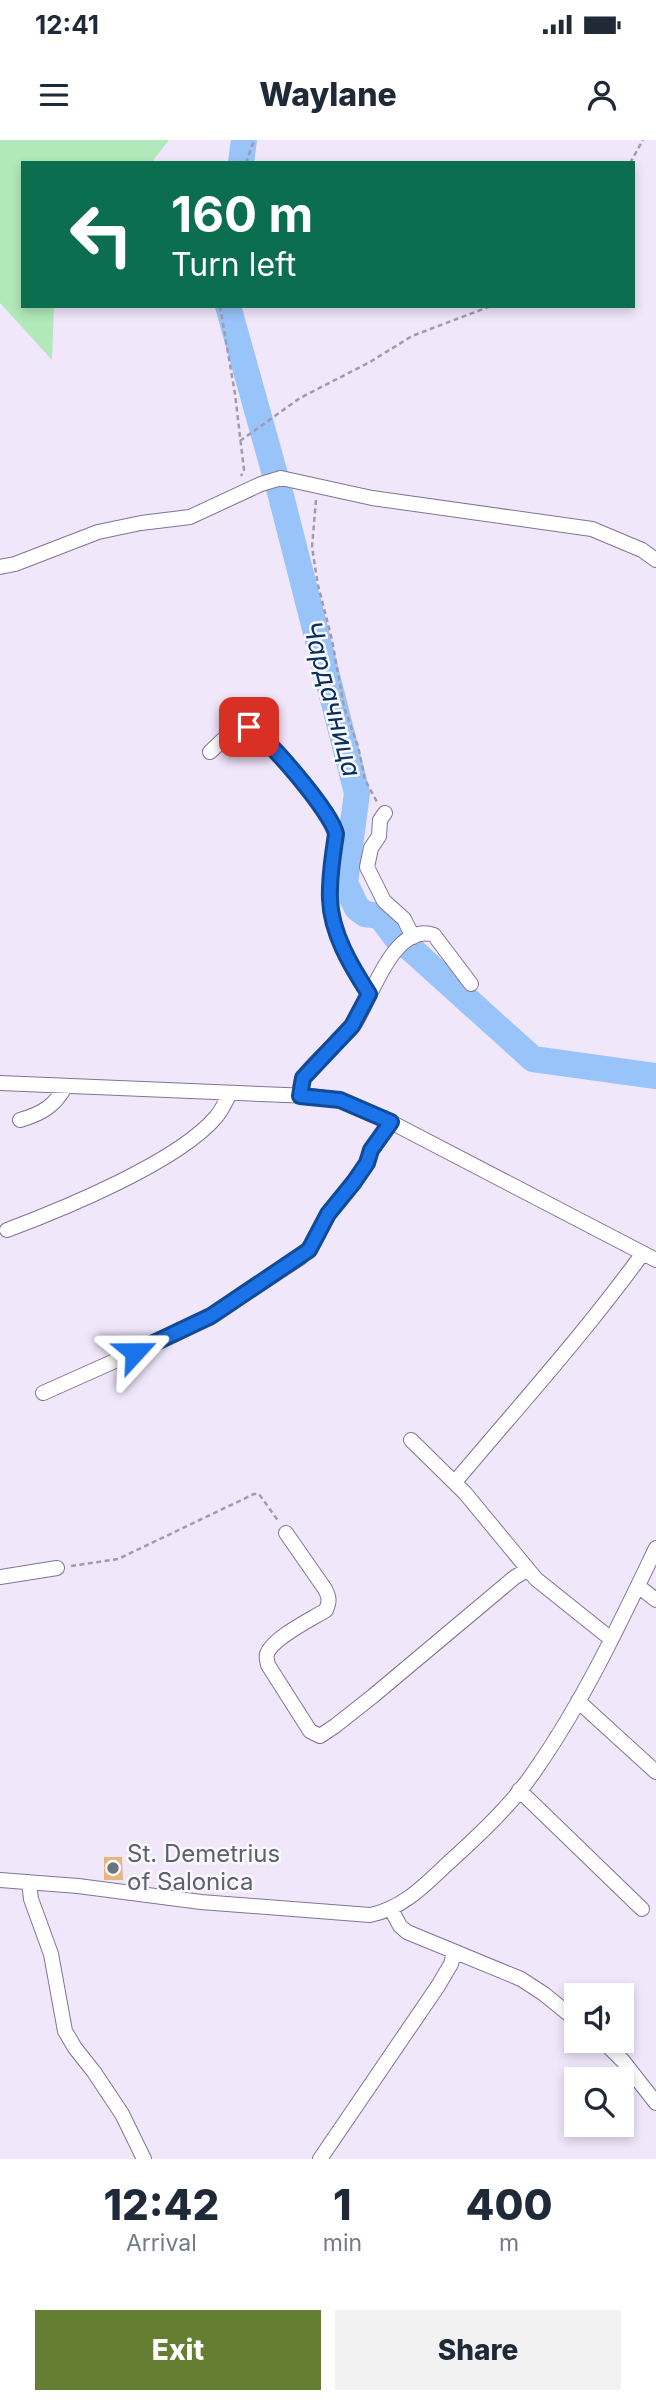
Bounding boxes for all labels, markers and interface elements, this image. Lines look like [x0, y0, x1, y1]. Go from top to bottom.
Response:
text: 12:41 [35, 9, 99, 40]
text: Waylane [259, 75, 397, 114]
icon: menu [35, 76, 73, 114]
icon: person [583, 76, 621, 114]
text: 160 m [171, 185, 313, 244]
icon: left [56, 189, 147, 280]
text: Turn left [171, 245, 296, 284]
water label: Чардачница [297, 618, 368, 780]
pin [219, 697, 279, 757]
icon: arrive [230, 708, 268, 746]
position arrow [98, 1315, 172, 1389]
place label: St. Demetrius of Salonica [127, 1839, 280, 1896]
marker: St. Demetrius of Salonica [105, 1860, 121, 1876]
map controls [564, 1983, 634, 2137]
button: sound [564, 1983, 634, 2053]
button: search [564, 2067, 634, 2137]
text: 12:42 [103, 2179, 219, 2230]
text: 1 [333, 2179, 352, 2230]
text: 400 [466, 2179, 553, 2230]
text: Arrival [126, 2229, 197, 2257]
text: min [323, 2229, 362, 2257]
text: m [499, 2229, 519, 2257]
button: Exit [35, 2310, 321, 2390]
button: Share [335, 2310, 621, 2390]

